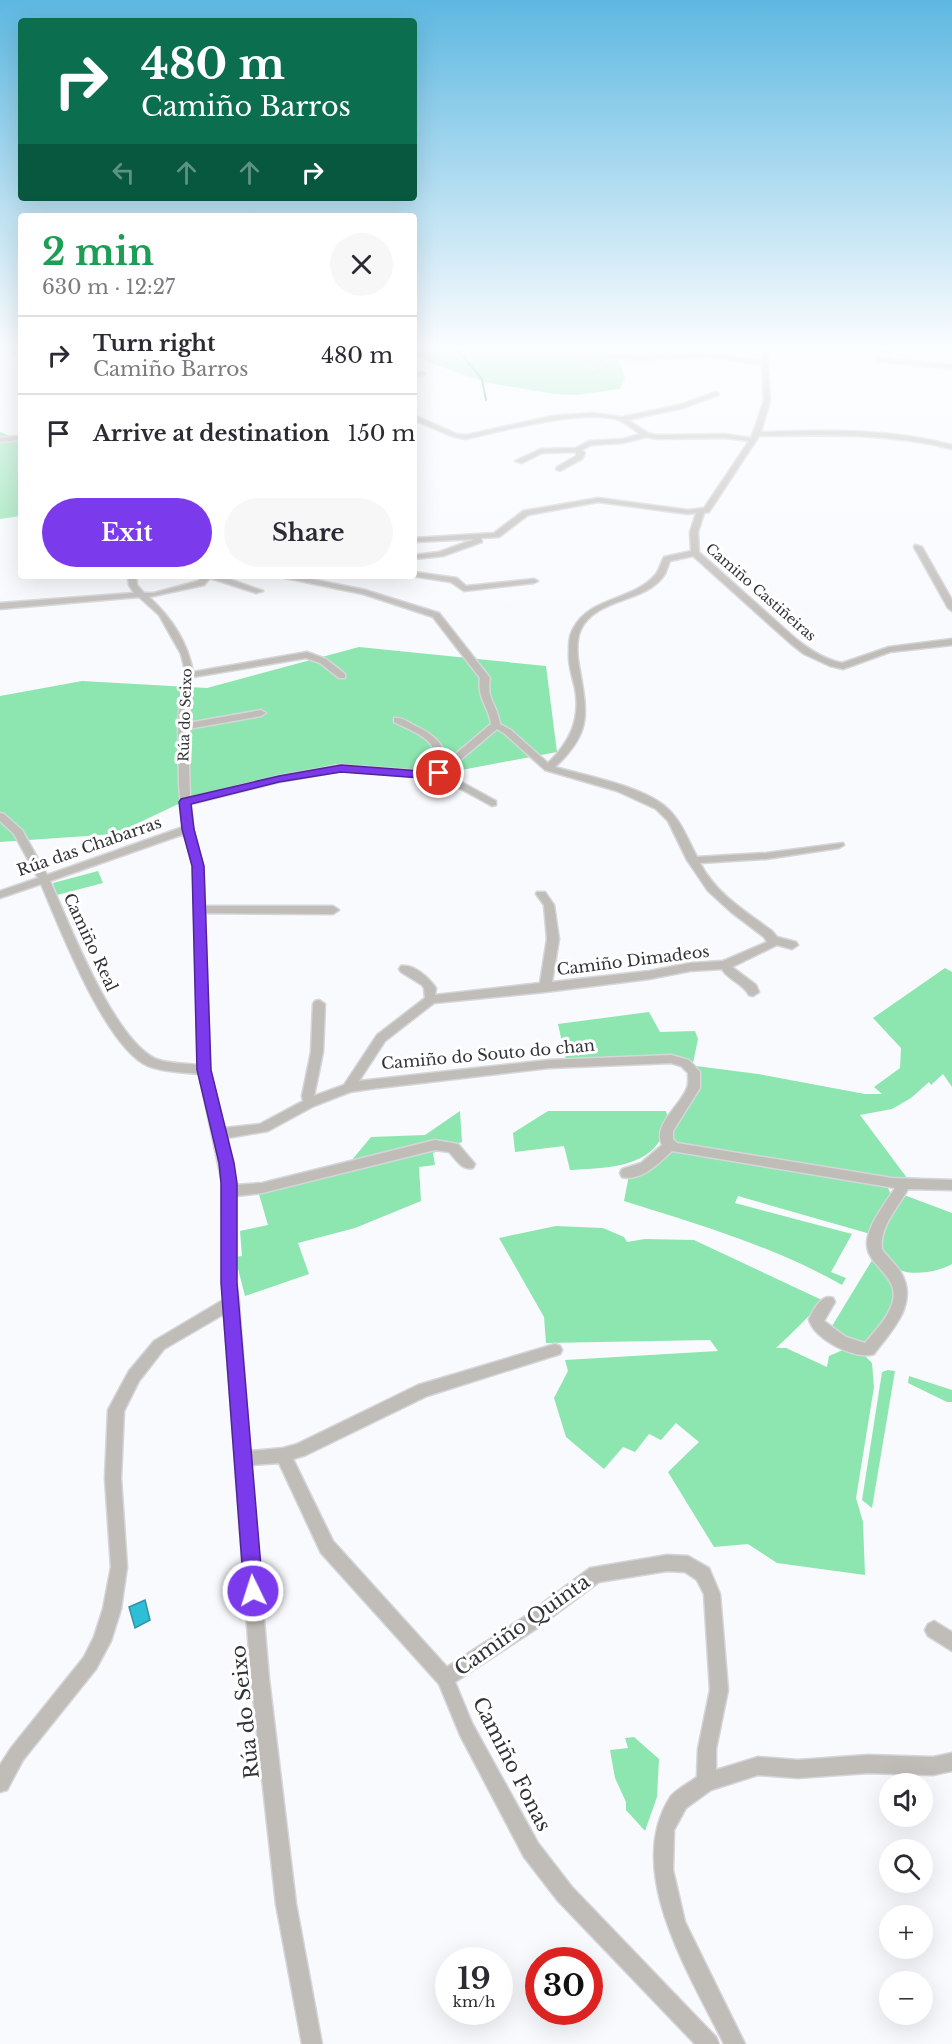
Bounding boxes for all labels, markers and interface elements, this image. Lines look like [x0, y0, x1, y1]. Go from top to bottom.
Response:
text: 480 m [141, 38, 285, 90]
icon: right [42, 42, 120, 120]
text: Camiño Barros [141, 90, 351, 123]
icon: left [107, 156, 140, 189]
icon: ahead [170, 156, 203, 189]
icon: ahead [233, 156, 266, 189]
icon: right [296, 156, 329, 189]
text: 2 min [42, 230, 154, 275]
button: close [330, 233, 393, 296]
text: 630 m · 12:27 [42, 275, 175, 299]
text: Turn right [93, 330, 215, 357]
icon: right [42, 339, 75, 372]
text: 480 m [321, 342, 393, 369]
text: Camiño Barros [93, 357, 248, 381]
icon: arrive [42, 417, 75, 450]
text: Arrive at destination [93, 420, 330, 447]
text: 150 m [348, 420, 415, 447]
button: Exit [42, 498, 212, 567]
button: Share [224, 498, 393, 567]
street label: Camiño Castiñeiras [702, 539, 820, 645]
street label: Rúa do Seixo [174, 668, 196, 762]
pin [413, 747, 464, 798]
icon: arrive [422, 756, 455, 789]
street label: Rúa das Chabarras [14, 812, 164, 880]
street label: Camiño Real [60, 890, 122, 994]
street label: Camiño Dimadeos [555, 941, 711, 979]
street label: Camiño do Souto do chan [380, 1035, 596, 1073]
position arrow [221, 1559, 285, 1623]
street label: Camiño Quinta [450, 1569, 595, 1681]
street label: Rúa do Seixo [226, 1644, 264, 1780]
street label: Camiño Fonas [468, 1693, 556, 1835]
map controls [879, 1773, 933, 2025]
button: sound [879, 1773, 933, 1827]
button: search [879, 1839, 933, 1893]
button: + [879, 1905, 933, 1959]
speed limit sign: 30 [525, 1947, 603, 2025]
text: 19 [457, 1960, 491, 1997]
button: − [879, 1971, 933, 2025]
text: km/h [453, 1992, 495, 2011]

